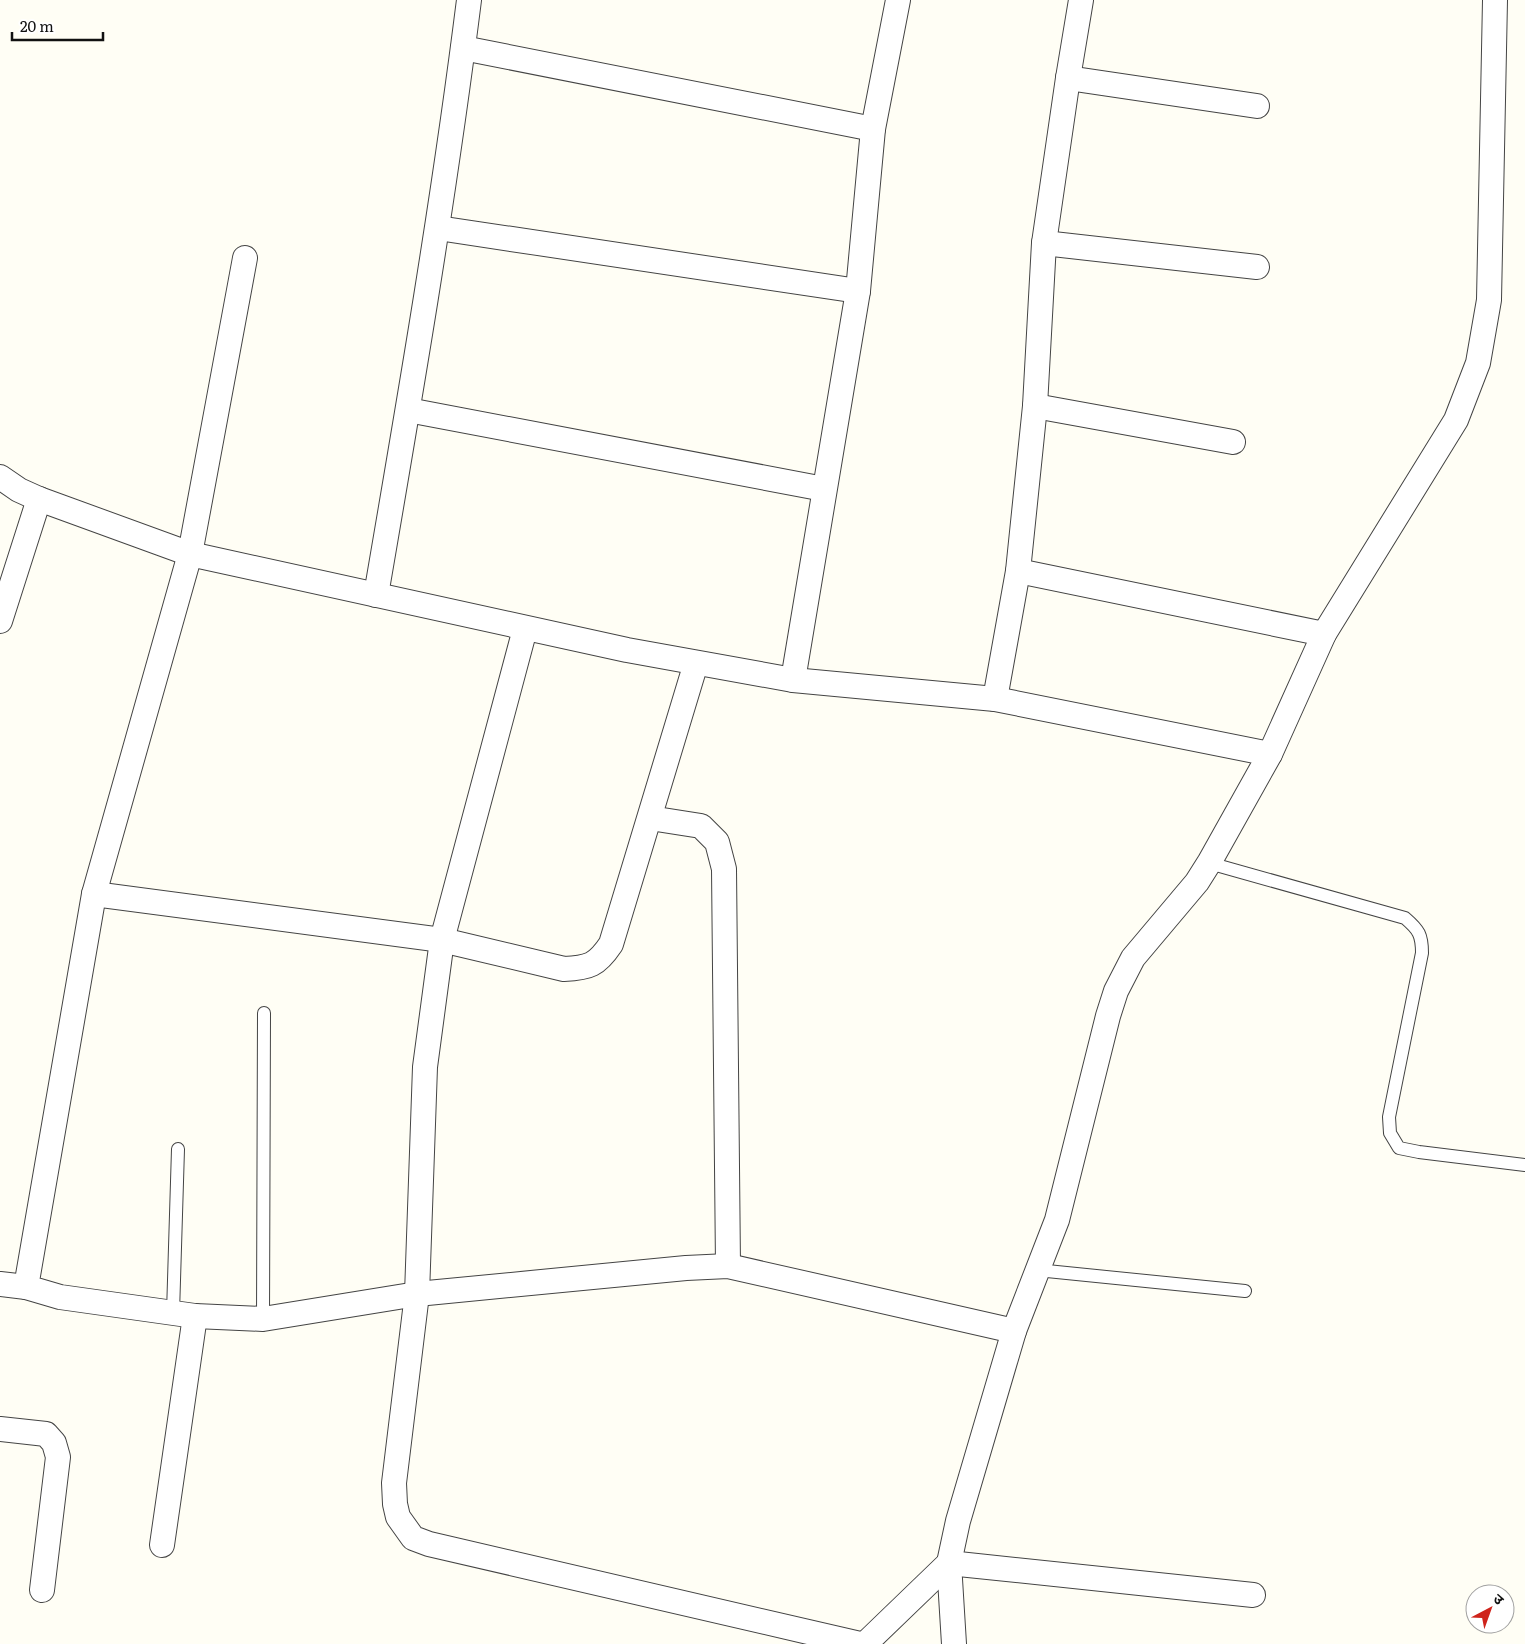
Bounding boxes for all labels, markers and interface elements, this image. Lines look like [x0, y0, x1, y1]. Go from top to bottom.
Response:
scale bar [12, 10, 104, 42]
text: 20 m [20, 14, 54, 37]
north arrow [1465, 1584, 1515, 1634]
text: उ [1490, 1588, 1509, 1609]

